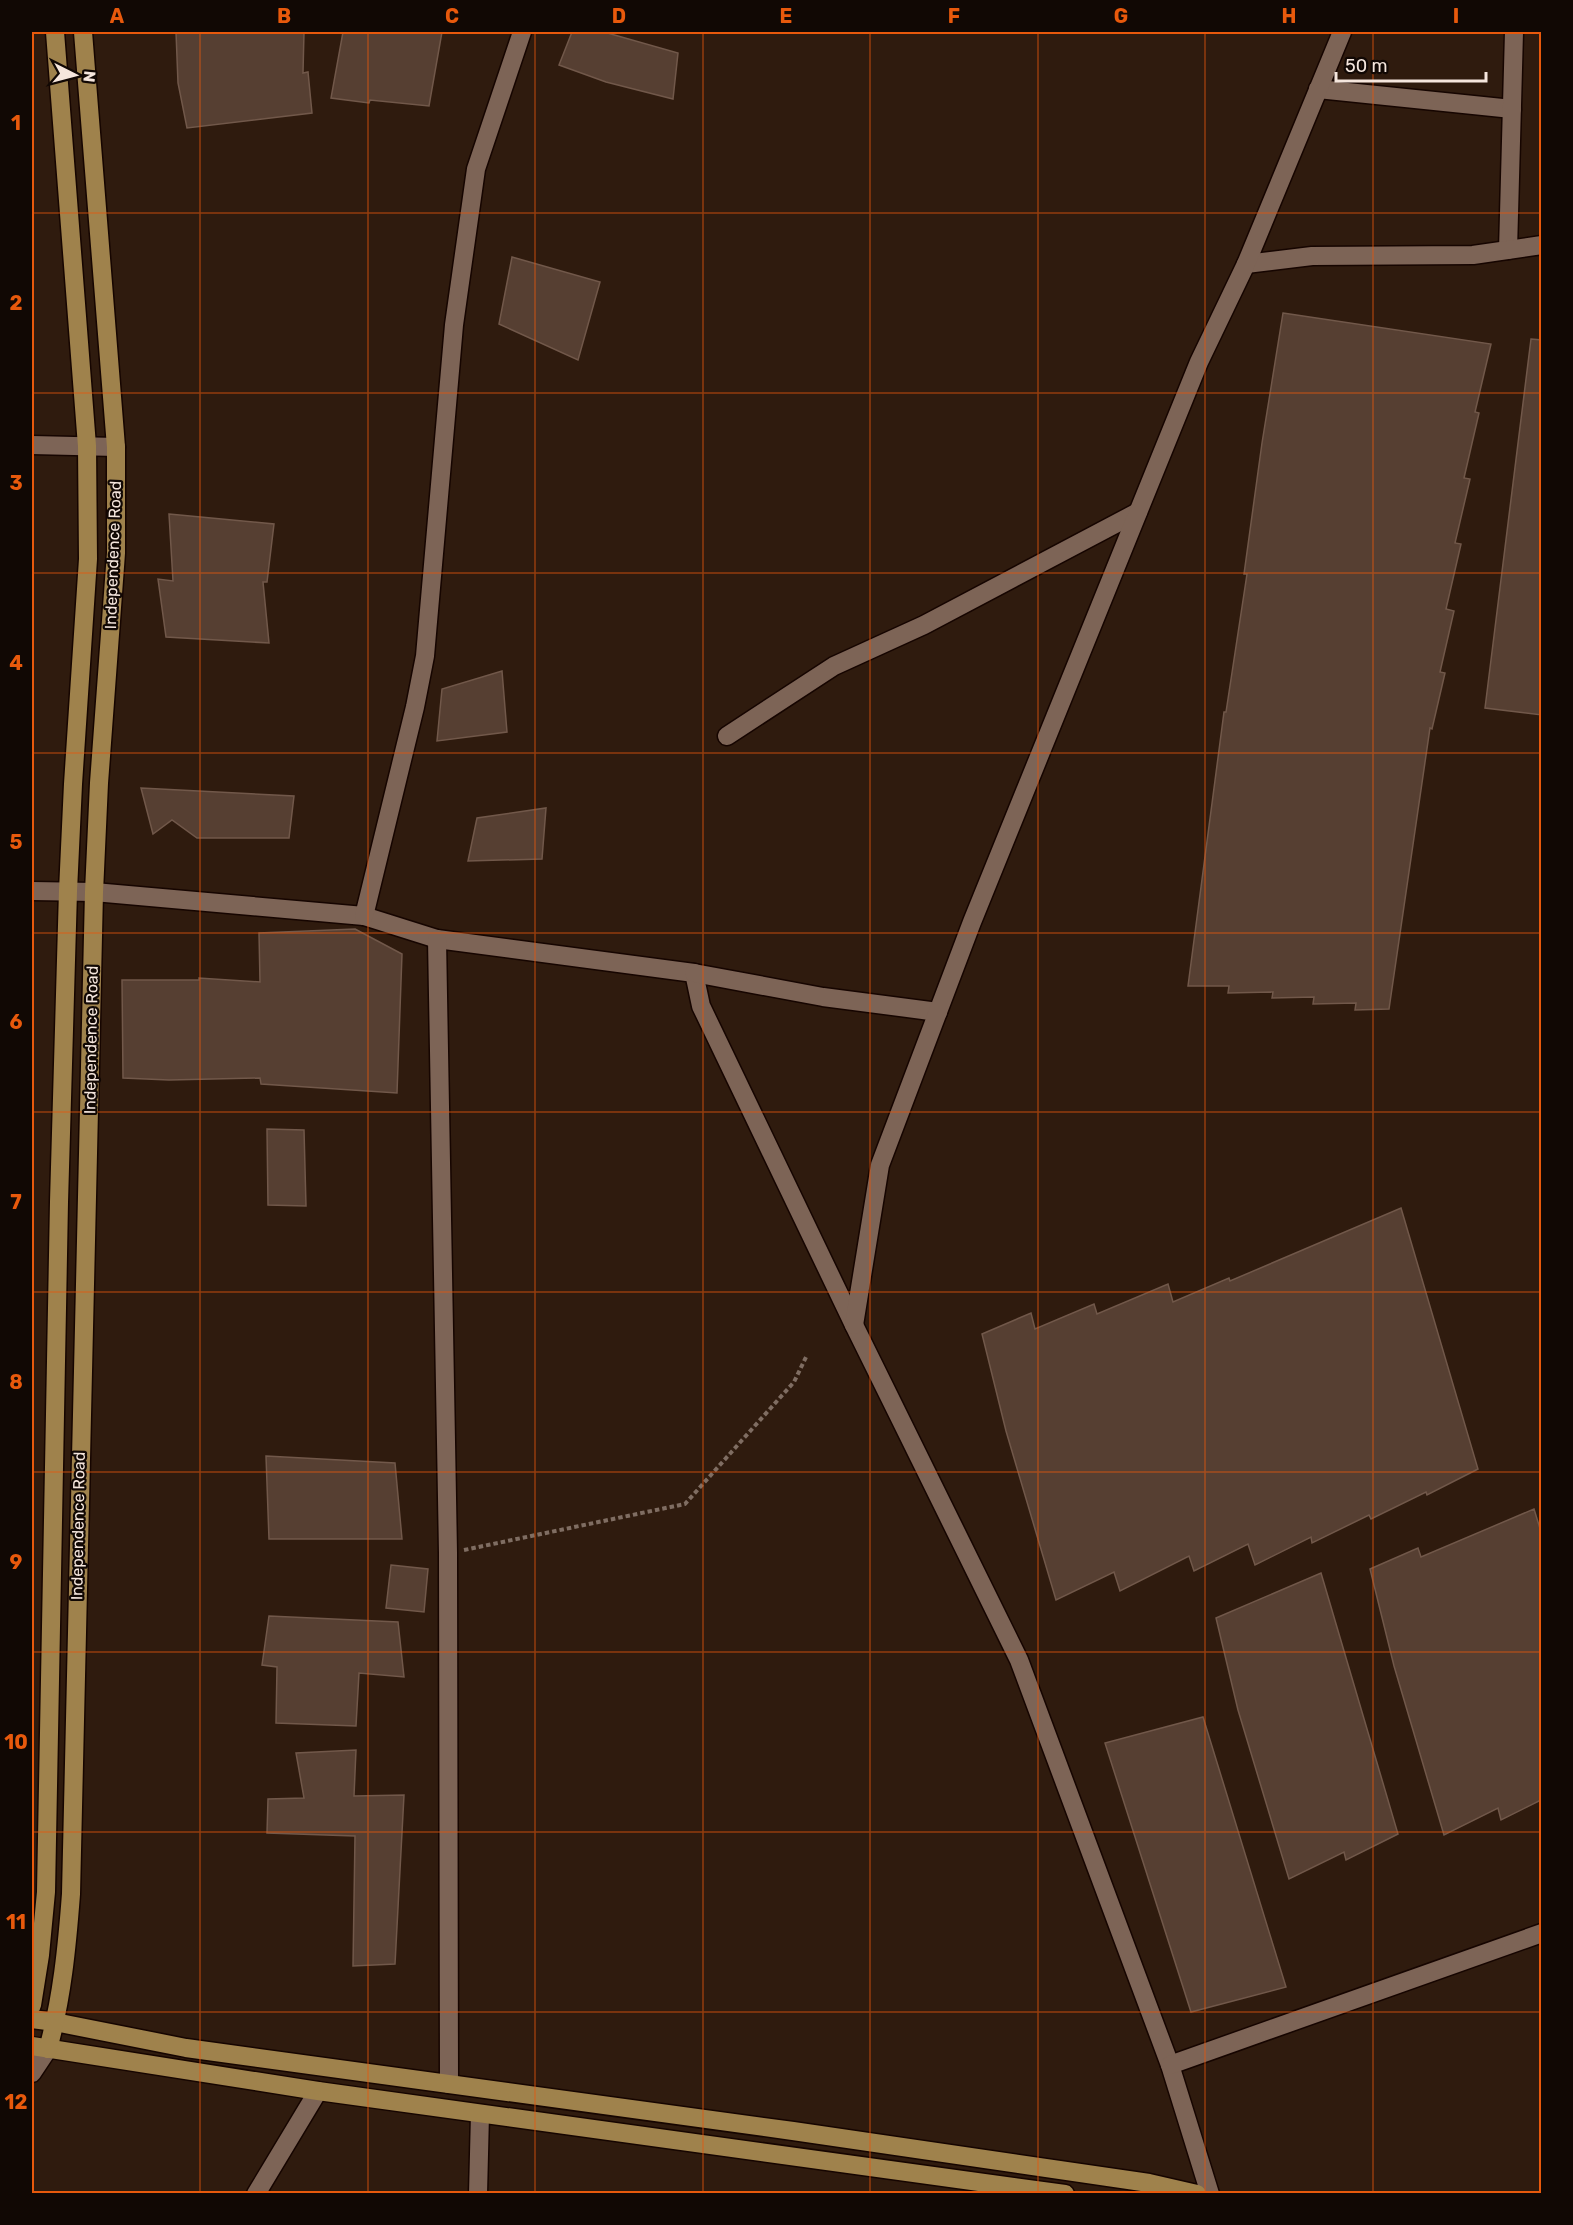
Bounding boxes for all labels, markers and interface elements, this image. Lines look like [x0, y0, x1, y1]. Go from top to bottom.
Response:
text: A [110, 4, 125, 28]
text: B [277, 4, 291, 28]
text: C [445, 4, 459, 28]
text: D [612, 4, 626, 28]
text: E [780, 4, 792, 28]
text: F [948, 4, 960, 28]
text: G [1114, 4, 1128, 28]
text: H [1282, 4, 1296, 28]
text: I [1453, 4, 1459, 28]
north arrow [45, 45, 105, 105]
scale bar [1336, 45, 1486, 83]
text: 50 m [1345, 55, 1388, 77]
text: N [79, 70, 99, 83]
text: 1 [11, 111, 21, 135]
text: 2 [10, 291, 23, 315]
text: 3 [9, 471, 23, 495]
street label: Independence Road [101, 480, 125, 630]
text: 4 [9, 651, 23, 675]
text: 5 [10, 830, 23, 854]
street label: Independence Road [80, 966, 102, 1114]
text: 6 [9, 1010, 23, 1034]
text: 7 [10, 1190, 22, 1214]
text: 8 [9, 1370, 23, 1394]
street label: Independence Road [67, 1452, 89, 1600]
text: 9 [10, 1550, 23, 1574]
text: 10 [4, 1730, 28, 1754]
text: 11 [6, 1910, 26, 1934]
text: 12 [5, 2090, 27, 2114]

